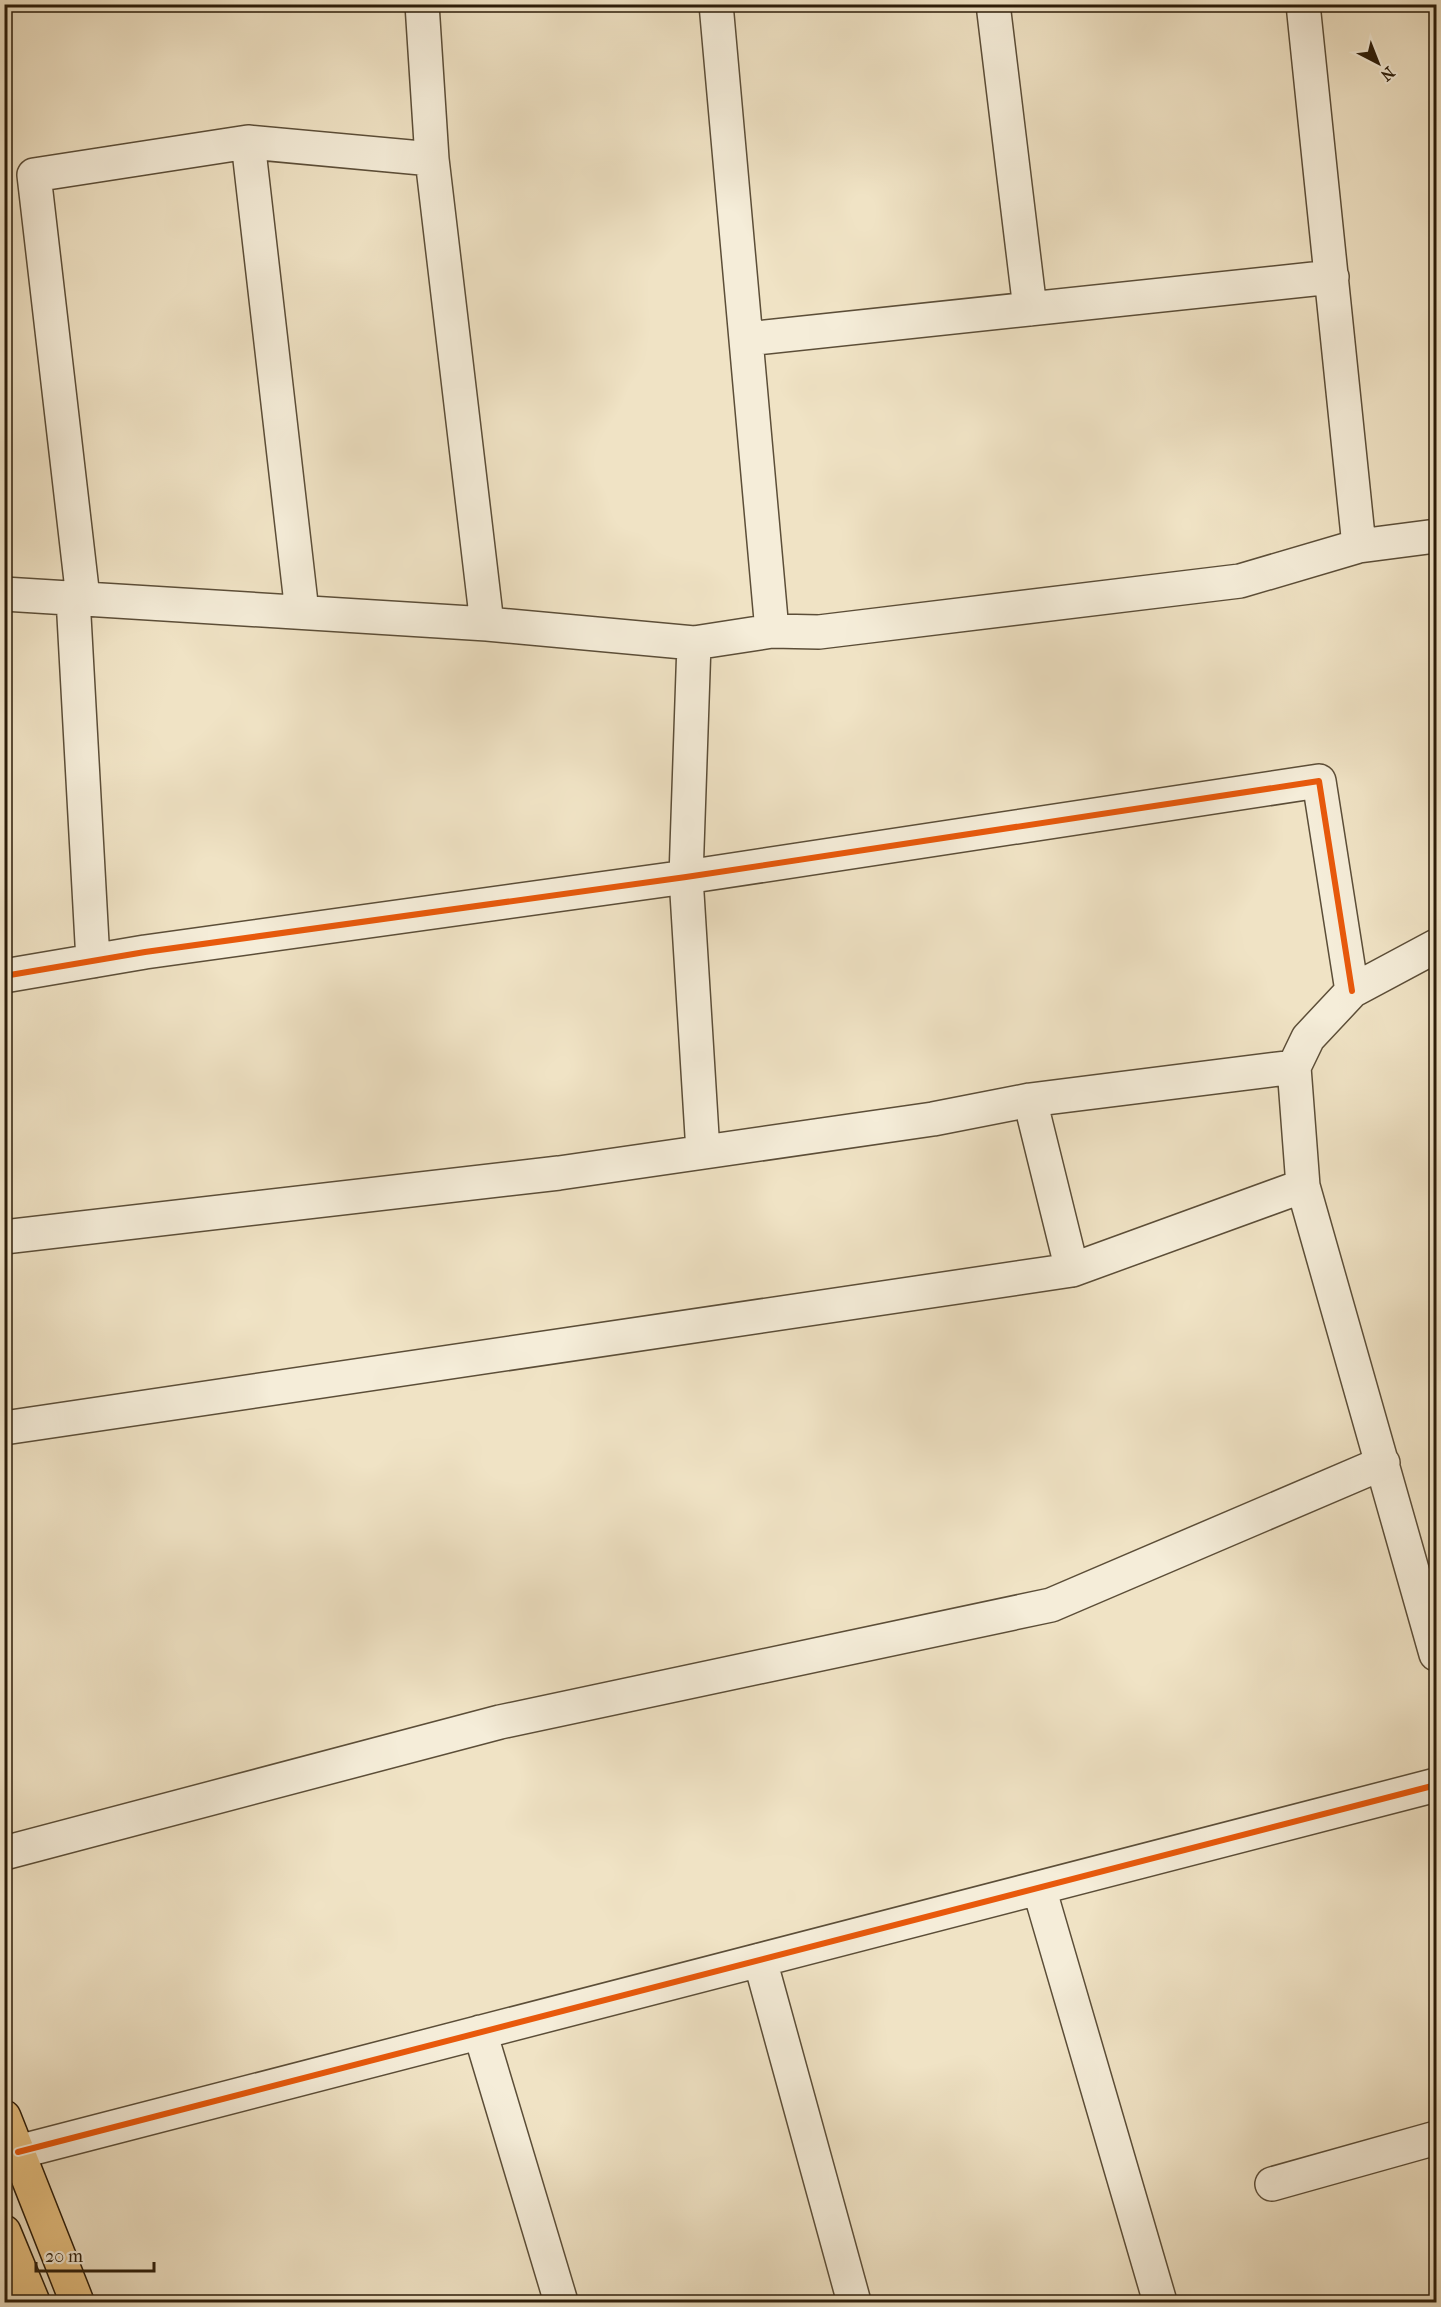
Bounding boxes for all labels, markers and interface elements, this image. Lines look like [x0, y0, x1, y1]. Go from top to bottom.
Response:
north arrow [1348, 33, 1408, 93]
text: N [1376, 63, 1399, 85]
scale bar [36, 2235, 154, 2273]
text: 20 m [45, 2246, 83, 2267]

